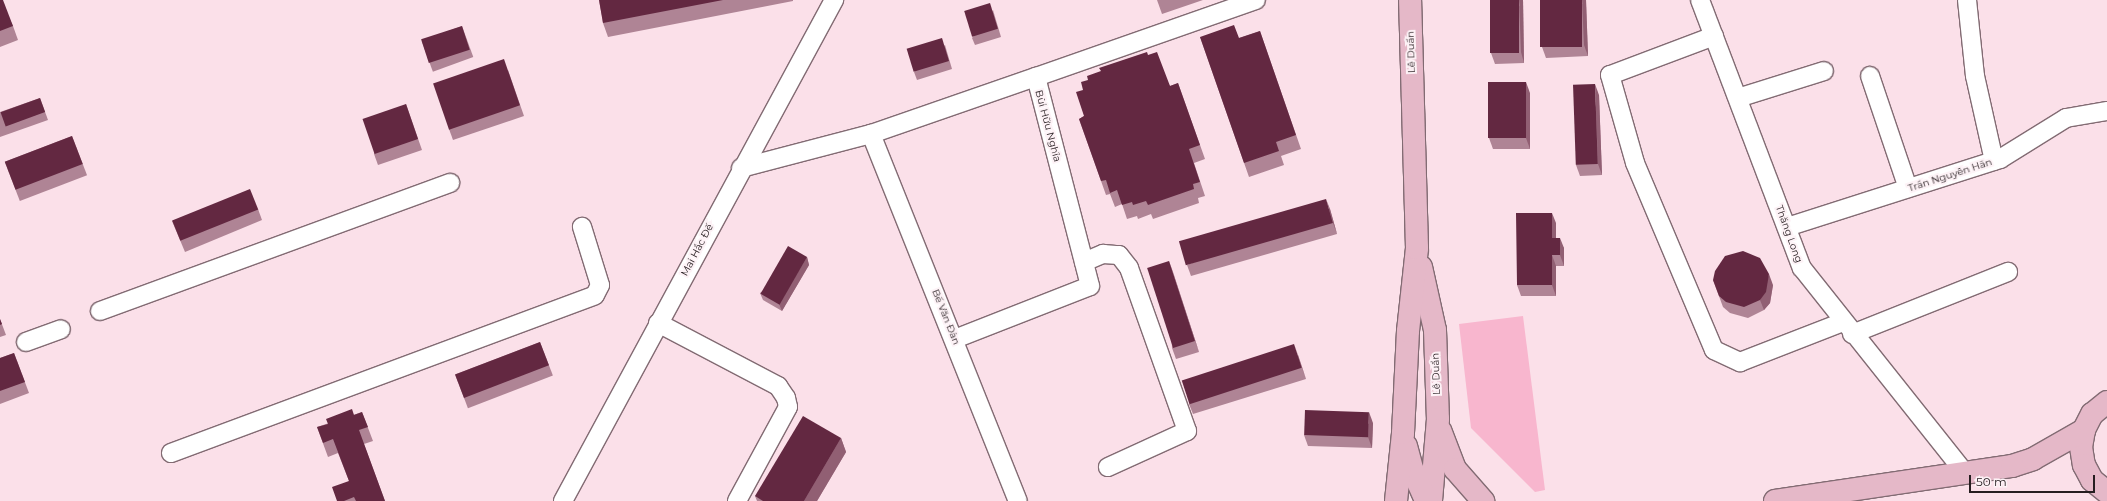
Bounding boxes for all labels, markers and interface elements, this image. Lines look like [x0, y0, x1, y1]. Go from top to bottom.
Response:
street label: Lê Duẩn [1404, 31, 1418, 73]
street label: Bùi Hữu Nghĩa [1033, 89, 1063, 163]
street label: Trần Nguyên Hãn [1906, 156, 1994, 194]
street label: Thăng Long [1773, 204, 1805, 264]
street label: Mai Hắc Đế [678, 222, 716, 278]
street label: Bế Văn Đàn [929, 287, 963, 347]
street label: Lê Duẩn [1429, 353, 1443, 395]
scale bar [1971, 467, 2097, 493]
text: 50 m [1976, 474, 2007, 489]

